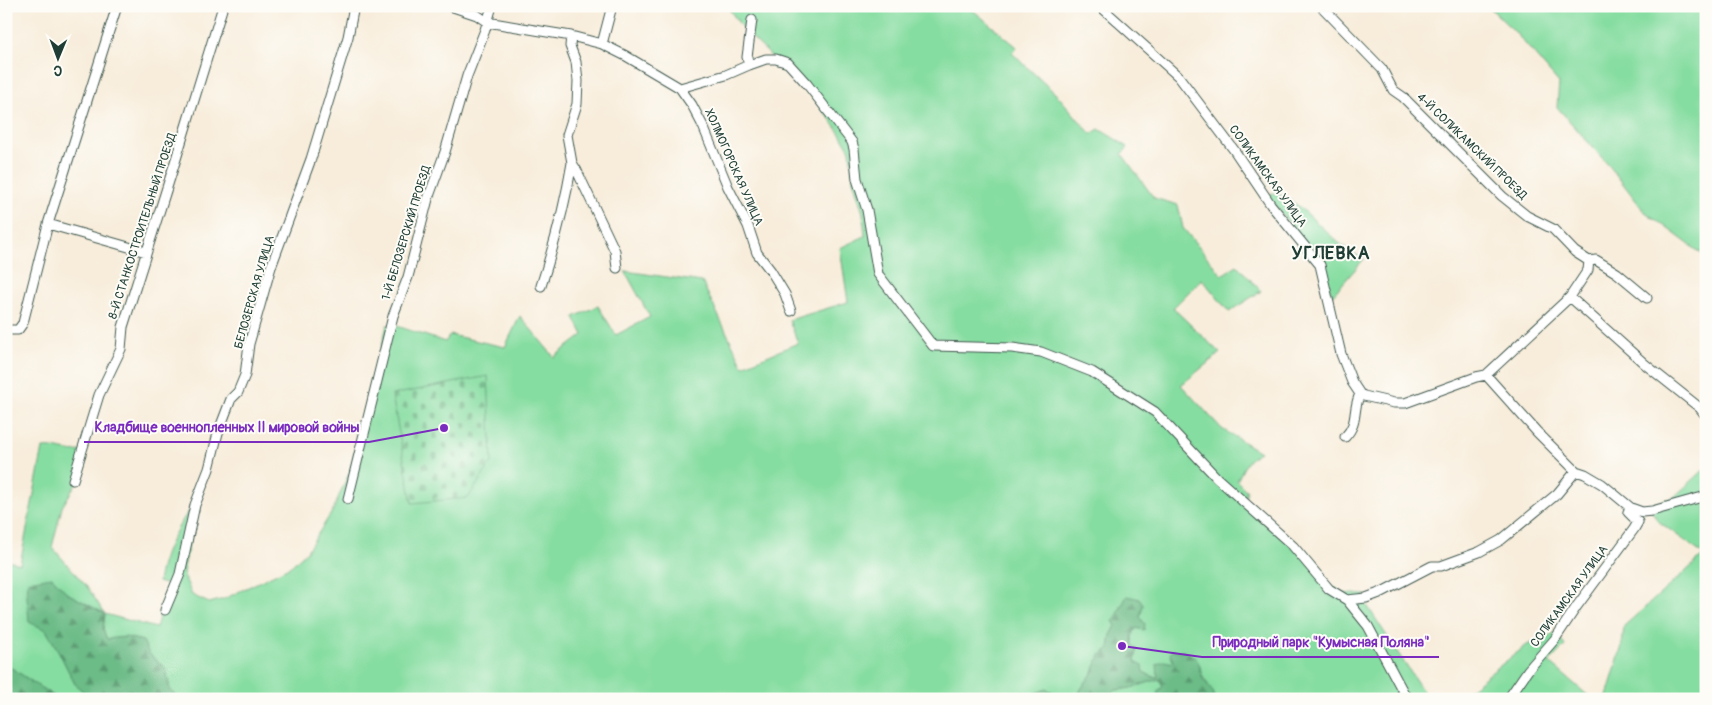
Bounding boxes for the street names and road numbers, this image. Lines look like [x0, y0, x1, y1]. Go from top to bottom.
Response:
street label: 4-Й СОЛИКАМСКИЙ ПРОЕЗД [1413, 90, 1530, 203]
street label: ХОЛМОГОРСКАЯ УЛИЦА [701, 106, 766, 228]
street label: СОЛИКАМСКАЯ УЛИЦА [1226, 122, 1310, 230]
street label: 8-Й СТАНКОСТРОИТЕЛЬНЫЙ ПРОЕЗД [105, 131, 180, 321]
street label: 1-Й БЕЛОЗЕРСКИЙ ПРОЕЗД [379, 163, 434, 302]
street label: БЕЛОЗЕРСКАЯ УЛИЦА [231, 234, 278, 351]
street label: СОЛИКАМСКАЯ УЛИЦА [1527, 542, 1612, 650]

